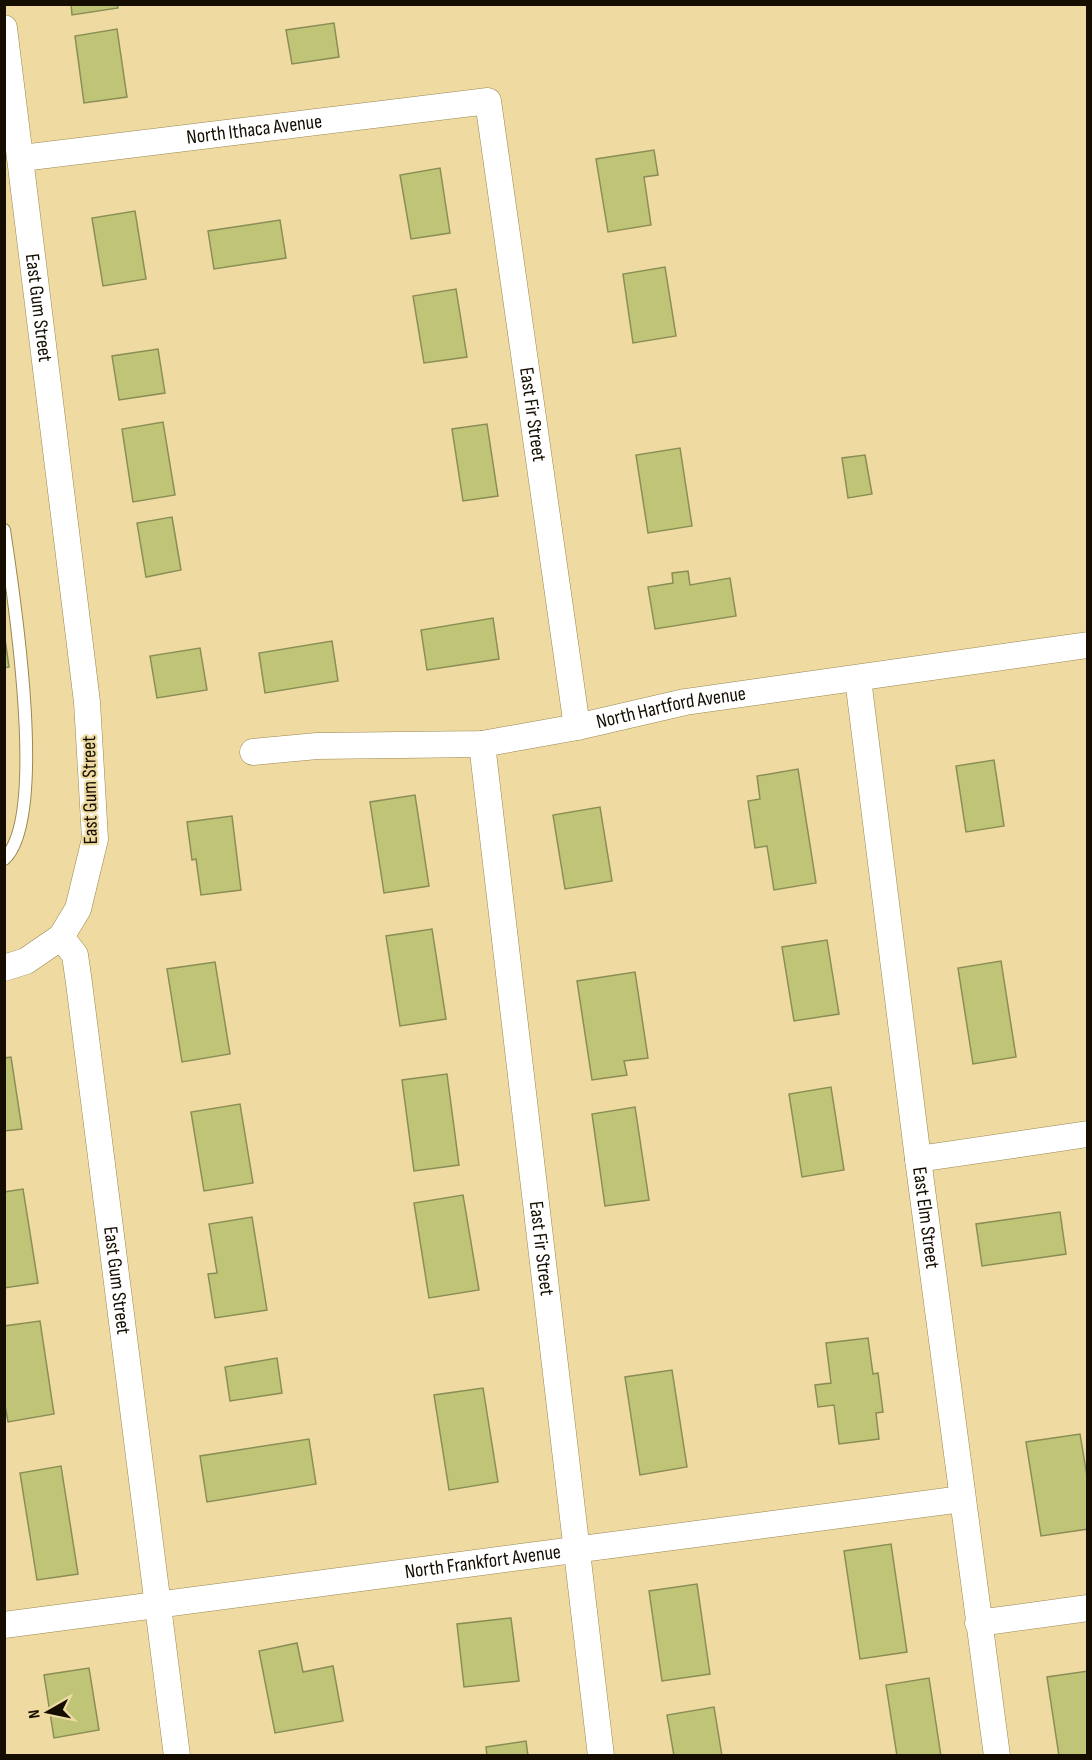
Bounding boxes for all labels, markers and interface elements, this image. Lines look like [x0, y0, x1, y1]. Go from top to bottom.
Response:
street label: North Ithaca Avenue [185, 109, 323, 150]
street label: East Gum Street [20, 252, 57, 363]
street label: East Fir Street [514, 366, 551, 463]
street label: North Hartford Avenue [594, 682, 747, 734]
street label: East Gum Street [77, 735, 103, 845]
street label: East Elm Street [907, 1165, 944, 1270]
street label: East Fir Street [524, 1200, 559, 1297]
street label: East Gum Street [98, 1225, 135, 1336]
street label: North Frankfort Avenue [403, 1540, 562, 1584]
north arrow [18, 1682, 78, 1742]
text: N [25, 1708, 45, 1720]

